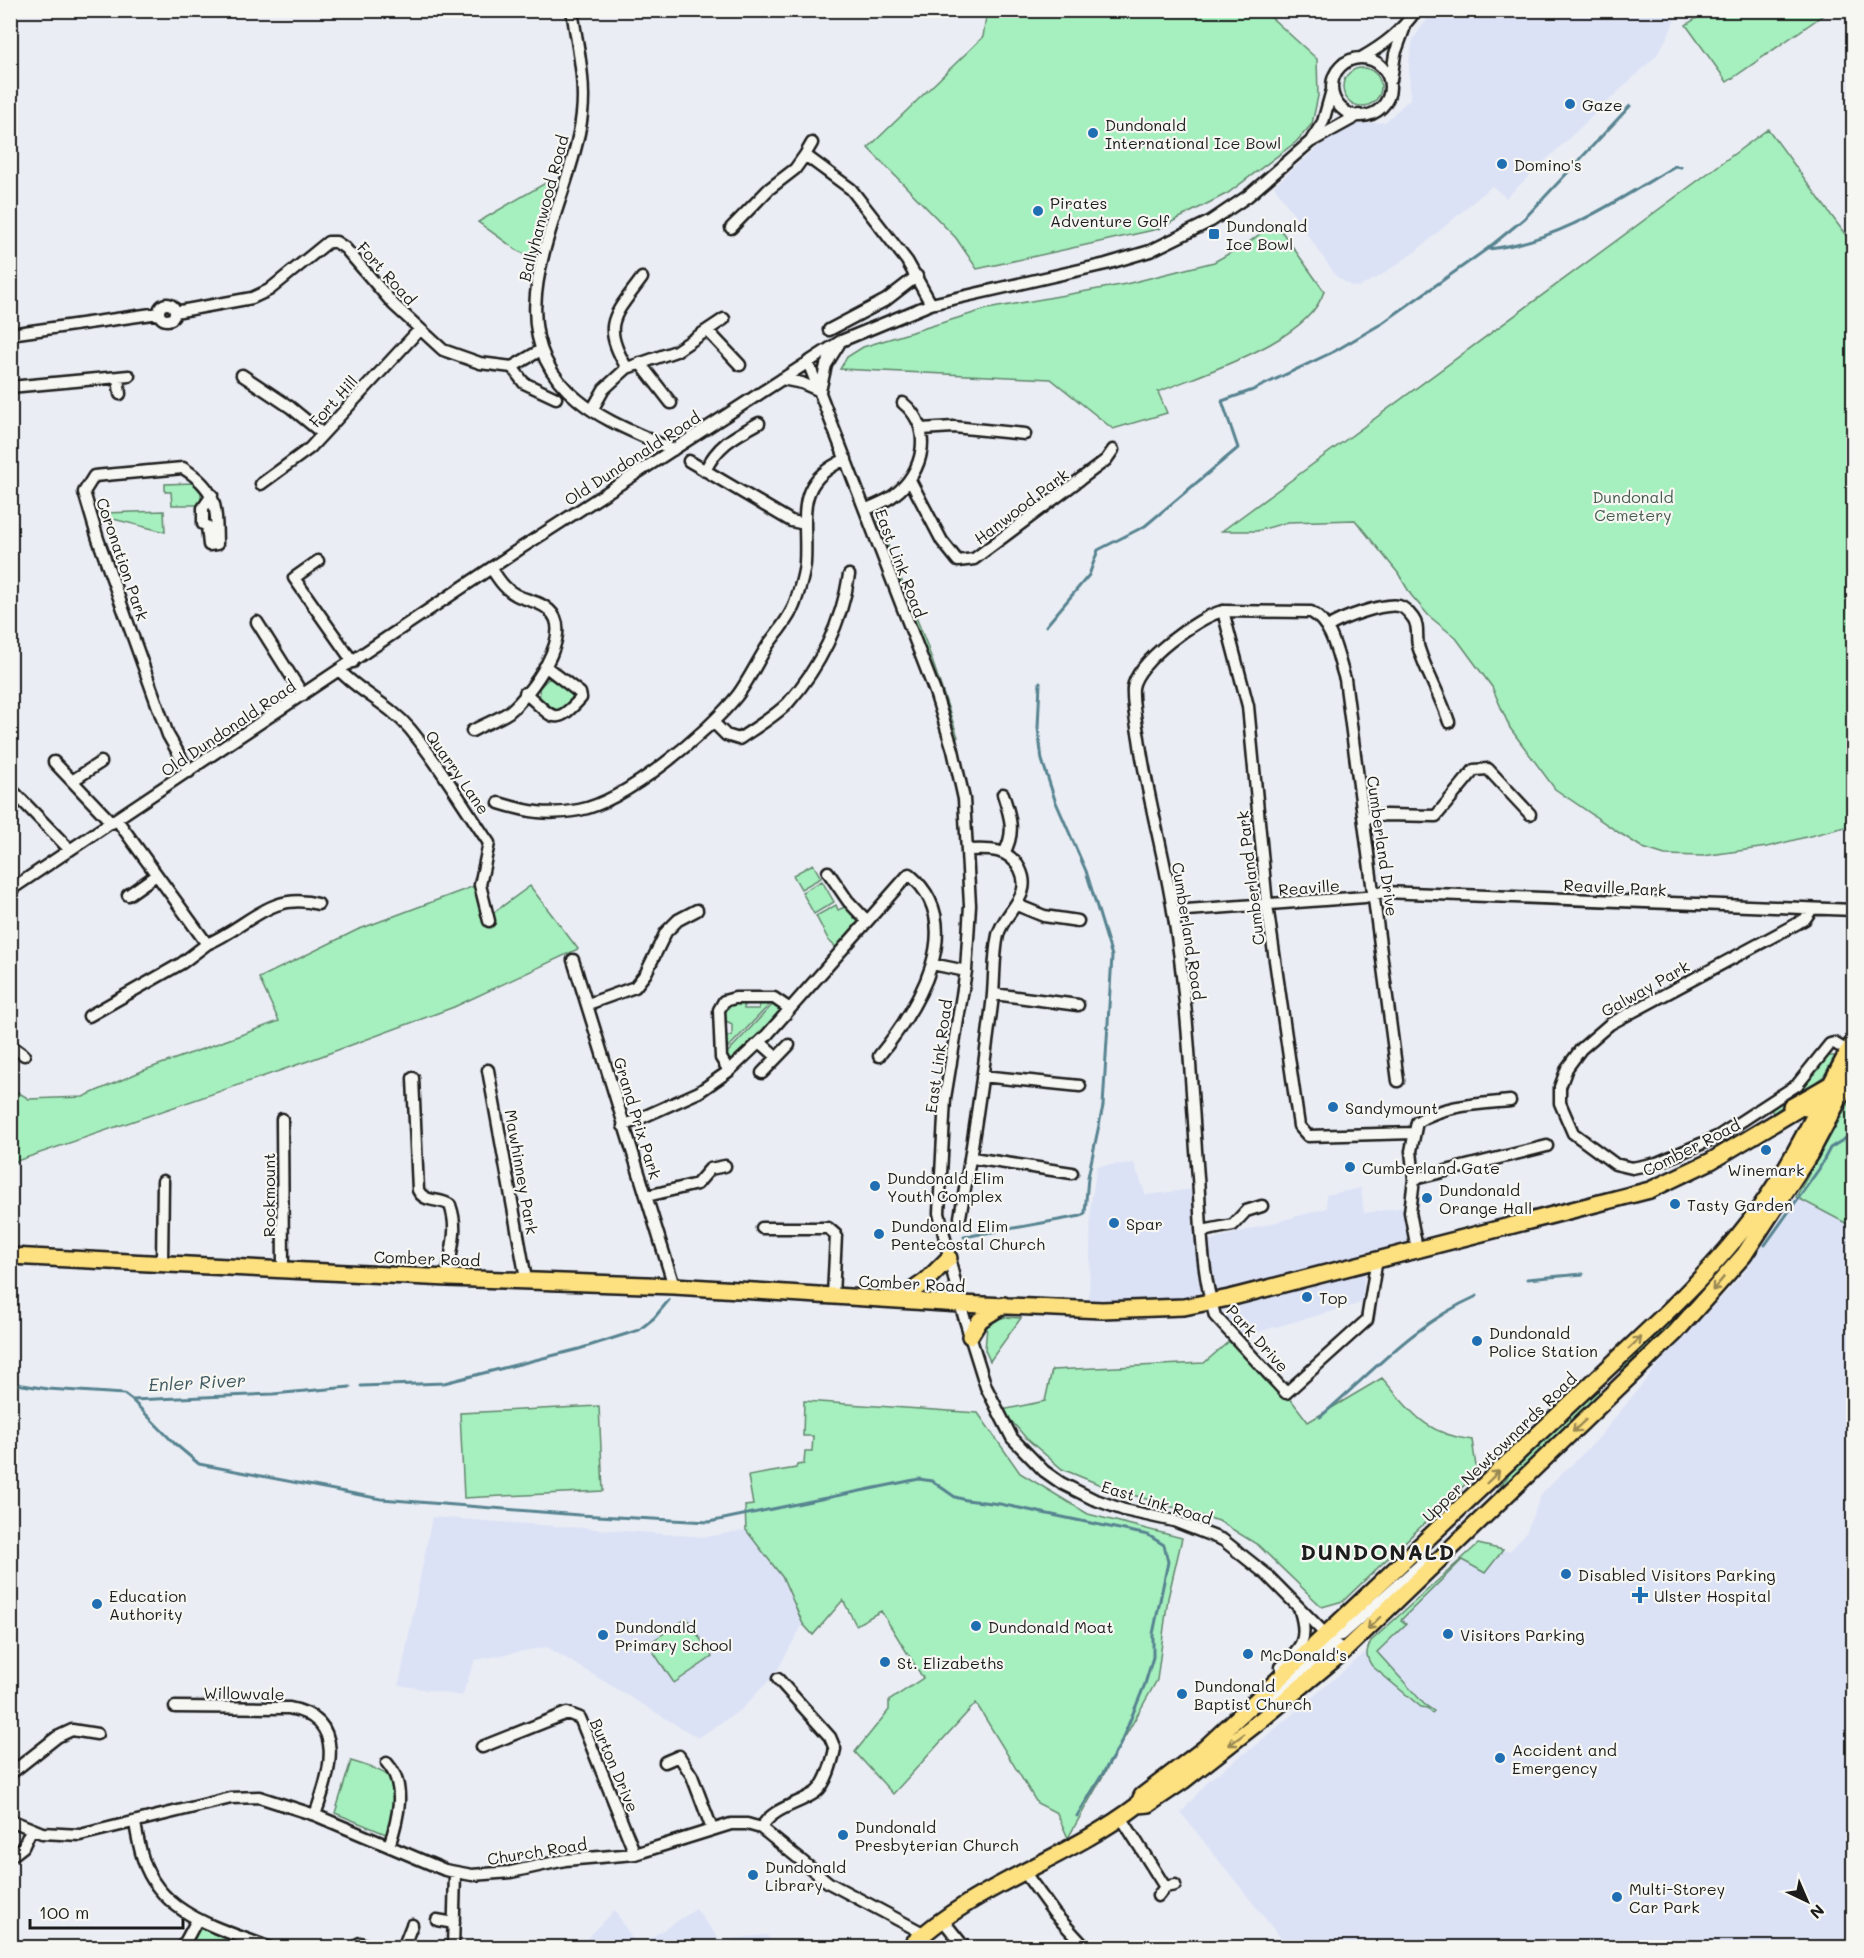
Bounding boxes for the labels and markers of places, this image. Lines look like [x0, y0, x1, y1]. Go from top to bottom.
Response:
place label: Gaze [1582, 94, 1623, 115]
marker: Gaze [1563, 97, 1577, 111]
place label: Dundonald International Ice Bowl [1105, 114, 1281, 153]
marker: Dundonald International Ice Bowl [1086, 126, 1100, 140]
place label: Domino's [1514, 154, 1582, 175]
marker: Domino's [1495, 157, 1509, 171]
place label: Pirates Adventure Golf [1050, 192, 1170, 231]
marker: Pirates Adventure Golf [1031, 204, 1045, 218]
place label: Dundonald Ice Bowl [1226, 215, 1307, 254]
marker: Dundonald Ice Bowl [1207, 227, 1221, 241]
place label: Sandymount [1345, 1097, 1438, 1118]
marker: Sandymount [1326, 1100, 1340, 1114]
marker: Winemark [1759, 1143, 1773, 1157]
place label: Cumberland Gate [1362, 1157, 1500, 1178]
place label: Winemark [1728, 1159, 1804, 1180]
marker: Cumberland Gate [1343, 1160, 1357, 1174]
place label: Dundonald Elim Youth Complex [887, 1167, 1004, 1206]
marker: Dundonald Elim Youth Complex [868, 1179, 882, 1193]
place label: Dundonald Orange Hall [1439, 1179, 1532, 1218]
marker: Dundonald Orange Hall [1420, 1191, 1434, 1205]
place label: Tasty Garden [1687, 1194, 1793, 1215]
marker: Tasty Garden [1668, 1197, 1682, 1211]
place label: Spar [1126, 1213, 1163, 1234]
place label: Dundonald Elim Pentecostal Church [891, 1215, 1045, 1254]
marker: Spar [1107, 1216, 1121, 1230]
marker: Dundonald Elim Pentecostal Church [872, 1227, 886, 1241]
place label: Top [1319, 1287, 1347, 1308]
marker: Top [1300, 1290, 1314, 1304]
place label: Dundonald Police Station [1489, 1322, 1598, 1361]
marker: Dundonald Police Station [1470, 1334, 1484, 1348]
place label: Disabled Visitors Parking [1578, 1564, 1776, 1585]
marker: Disabled Visitors Parking [1559, 1567, 1573, 1581]
place label: Education Authority [109, 1585, 187, 1624]
place label: Ulster Hospital [1654, 1585, 1771, 1606]
marker: Ulster Hospital [1631, 1586, 1649, 1604]
marker: Education Authority [90, 1597, 104, 1611]
place label: Dundonald Primary School [615, 1616, 732, 1655]
place label: Dundonald Moat [988, 1616, 1114, 1637]
marker: Dundonald Moat [969, 1619, 983, 1633]
place label: Visitors Parking [1460, 1624, 1585, 1645]
marker: Visitors Parking [1441, 1627, 1455, 1641]
marker: Dundonald Primary School [596, 1628, 610, 1642]
place label: McDonald's [1260, 1644, 1347, 1665]
marker: McDonald's [1241, 1647, 1255, 1661]
place label: St. Elizabeths [897, 1652, 1004, 1673]
marker: St. Elizabeths [878, 1655, 892, 1669]
place label: Dundonald Baptist Church [1194, 1675, 1311, 1714]
marker: Dundonald Baptist Church [1175, 1687, 1189, 1701]
place label: Accident and Emergency [1512, 1739, 1617, 1778]
marker: Accident and Emergency [1493, 1751, 1507, 1765]
place label: Dundonald Presbyterian Church [855, 1816, 1019, 1855]
marker: Dundonald Presbyterian Church [836, 1828, 850, 1842]
place label: Dundonald Library [765, 1856, 846, 1895]
marker: Dundonald Library [746, 1868, 760, 1882]
place label: Multi-Storey Car Park [1629, 1878, 1725, 1917]
marker: Multi-Storey Car Park [1610, 1890, 1624, 1904]

